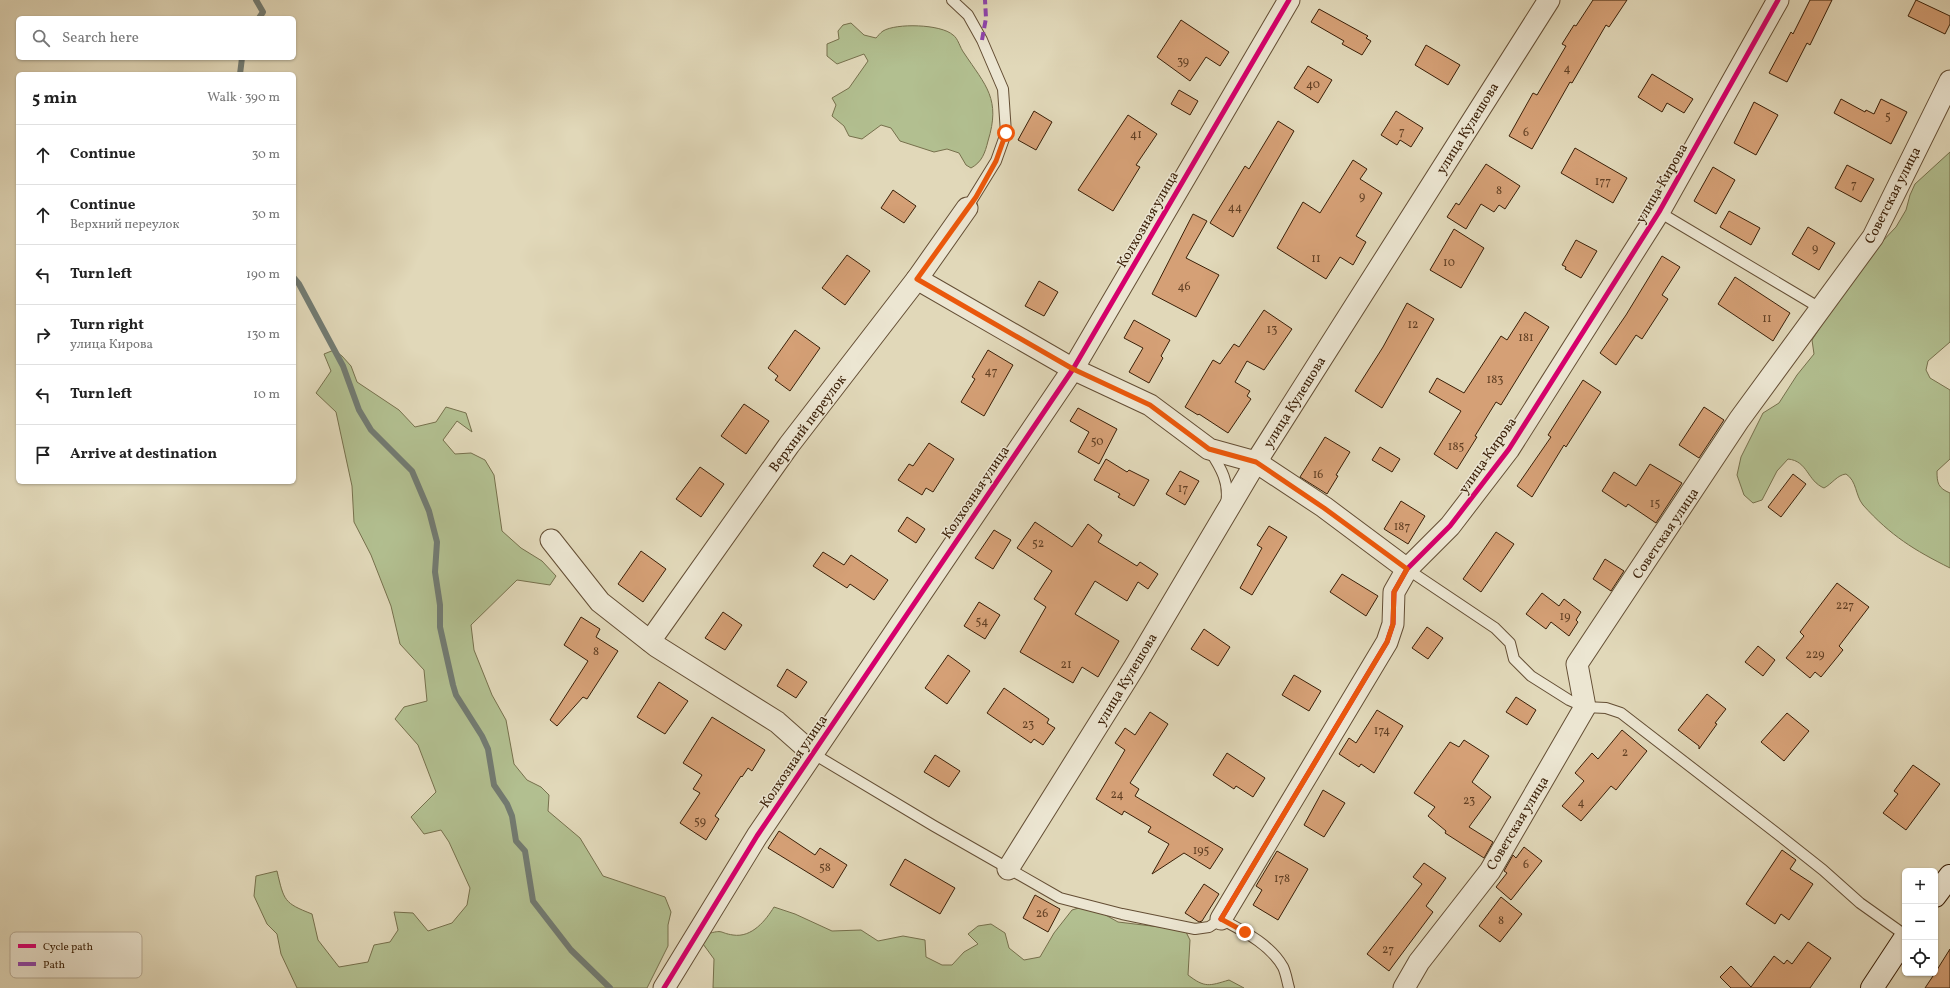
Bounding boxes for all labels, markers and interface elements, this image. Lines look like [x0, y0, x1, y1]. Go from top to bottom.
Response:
search box [16, 16, 296, 60]
icon: search [30, 27, 52, 49]
text: Search here [62, 28, 139, 49]
house number: 39 [1177, 54, 1189, 70]
house number: 4 [1563, 61, 1571, 77]
house number: 40 [1306, 77, 1320, 93]
street label: улица Кулешова [1432, 79, 1504, 178]
text: 5 min [32, 87, 77, 110]
text: Walk · 390 m [207, 89, 280, 107]
house number: 5 [1885, 109, 1891, 125]
route start [997, 124, 1015, 142]
house number: 7 [1399, 124, 1405, 140]
house number: 6 [1523, 125, 1529, 141]
house number: 41 [1130, 127, 1142, 143]
street label: улица Кирова [1632, 140, 1693, 227]
icon: ahead [32, 144, 54, 166]
text: Continue [70, 144, 135, 165]
street label: Советская улица [1861, 144, 1926, 247]
text: 30 m [252, 146, 280, 164]
street label: Колхозная улица [1113, 168, 1184, 272]
house number: 177 [1595, 174, 1611, 190]
house number: 7 [1851, 177, 1857, 193]
house number: 8 [1496, 183, 1502, 199]
house number: 9 [1359, 189, 1365, 205]
text: Continue [70, 195, 135, 216]
house number: 44 [1228, 200, 1242, 216]
icon: ahead [32, 204, 54, 226]
text: 30 m [252, 206, 280, 224]
text: Верхний переулок [70, 216, 179, 234]
house number: 9 [1812, 241, 1818, 257]
house number: 11 [1311, 251, 1321, 267]
house number: 10 [1443, 255, 1455, 271]
icon: left [32, 264, 54, 286]
text: Turn left [70, 264, 132, 285]
text: 190 m [246, 266, 280, 284]
house number: 46 [1177, 279, 1191, 295]
house number: 11 [1762, 311, 1772, 327]
text: Turn right [70, 315, 144, 336]
house number: 12 [1407, 317, 1419, 333]
house number: 13 [1267, 322, 1277, 338]
icon: right [32, 324, 54, 346]
text: 130 m [247, 326, 280, 344]
house number: 181 [1518, 330, 1534, 346]
text: улица Кирова [70, 336, 153, 354]
street label: улица Кулешова [1259, 353, 1331, 452]
house number: 47 [985, 364, 998, 380]
street label: Верхний переулок [765, 371, 852, 477]
house number: 183 [1487, 372, 1503, 388]
icon: left [32, 384, 54, 406]
text: Turn left [70, 384, 132, 405]
text: 10 m [253, 386, 280, 404]
street label: улица Кирова [1455, 414, 1522, 498]
house number: 50 [1091, 434, 1103, 450]
house number: 185 [1448, 439, 1464, 455]
street label: Колхозная улица [938, 442, 1015, 543]
icon: arrive [32, 444, 54, 466]
text: Arrive at destination [70, 444, 217, 465]
house number: 16 [1313, 467, 1323, 483]
house number: 17 [1178, 481, 1188, 497]
street label: Советская улица [1629, 484, 1704, 583]
house number: 15 [1650, 496, 1660, 512]
house number: 187 [1394, 519, 1410, 535]
house number: 52 [1032, 536, 1044, 552]
house number: 227 [1836, 598, 1854, 614]
house number: 19 [1560, 609, 1570, 625]
house number: 54 [976, 614, 988, 630]
street label: улица Кулешова [1092, 630, 1162, 730]
house number: 8 [593, 644, 599, 660]
house number: 229 [1806, 647, 1825, 663]
house number: 21 [1060, 657, 1072, 673]
street label: Колхозная улица [756, 711, 833, 812]
house number: 23 [1022, 717, 1034, 733]
house number: 174 [1374, 723, 1390, 739]
house number: 2 [1622, 745, 1628, 761]
street label: Советская улица [1483, 773, 1554, 874]
house number: 24 [1110, 787, 1124, 803]
house number: 23 [1463, 793, 1475, 809]
house number: 4 [1577, 795, 1585, 811]
house number: 59 [694, 814, 706, 830]
house number: 195 [1193, 843, 1209, 859]
house number: 6 [1523, 857, 1529, 873]
house number: 58 [819, 860, 831, 876]
map controls [1902, 868, 1938, 976]
button: + [1902, 868, 1938, 904]
house number: 178 [1274, 871, 1290, 887]
button: − [1902, 904, 1938, 940]
house number: 26 [1036, 906, 1048, 922]
house number: 8 [1498, 913, 1504, 929]
route end [1236, 923, 1254, 941]
legend [10, 932, 142, 978]
text: Cycle path [43, 940, 93, 955]
button: locate [1902, 940, 1938, 976]
house number: 27 [1382, 942, 1394, 958]
text: Path [43, 958, 66, 973]

